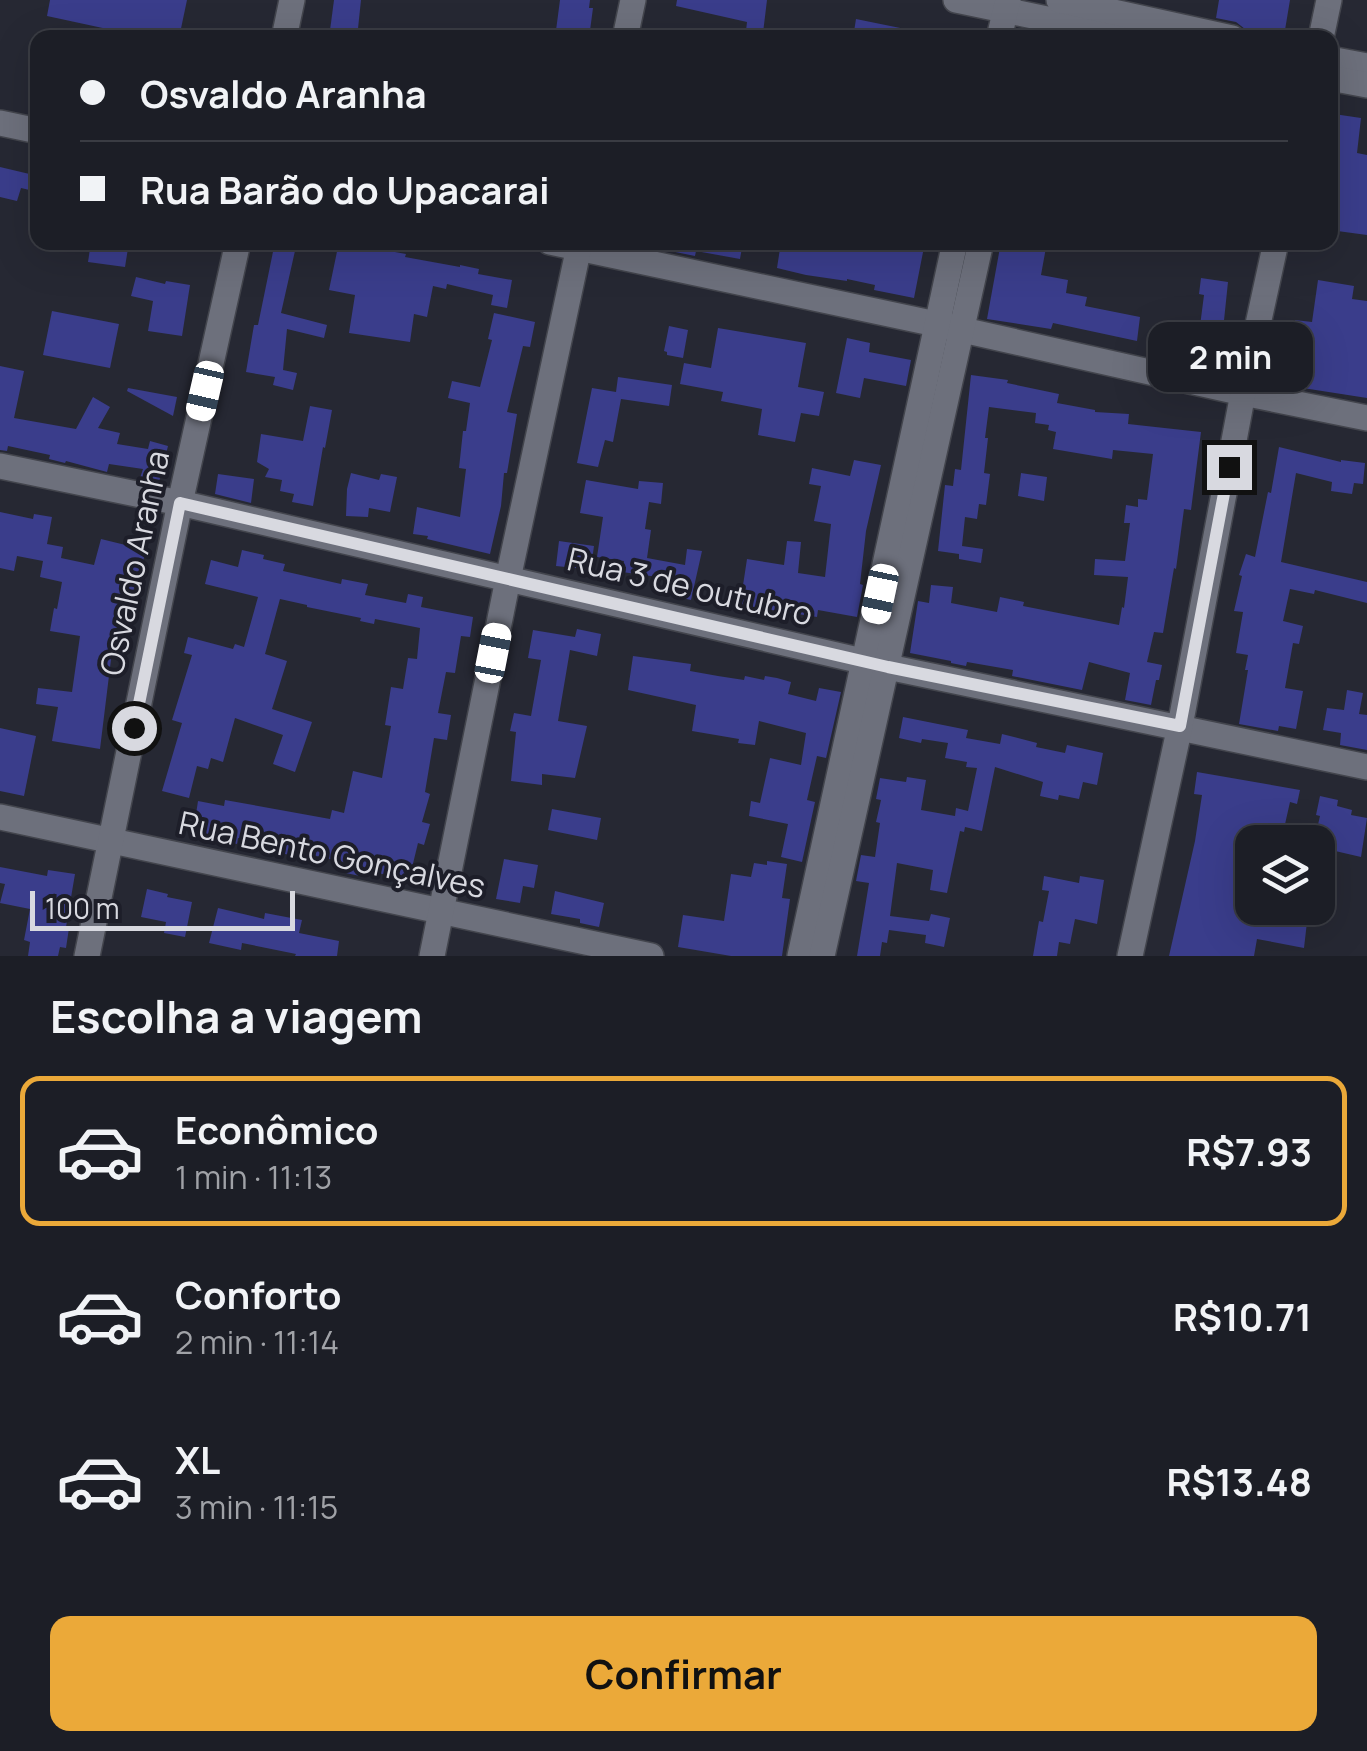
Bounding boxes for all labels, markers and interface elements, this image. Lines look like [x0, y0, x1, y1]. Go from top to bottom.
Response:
text: Osvaldo Aranha [140, 67, 427, 119]
text: Rua Barão do Upacarai [140, 163, 550, 215]
callout: 2 min [1146, 322, 1312, 392]
text: 2 min [1189, 335, 1272, 379]
car [184, 358, 226, 424]
route end [1207, 445, 1252, 490]
street label: Osvaldo Aranha [89, 446, 179, 679]
street label: Rua 3 de outubro [563, 536, 817, 636]
car [859, 562, 901, 626]
car [473, 621, 513, 685]
route start [112, 706, 157, 751]
street label: Rua Bento Gonçalves [175, 800, 489, 908]
map controls [1235, 825, 1335, 925]
button: layers [1235, 825, 1335, 925]
scale bar [30, 886, 295, 930]
text: 100 m [45, 889, 119, 927]
text: Escolha a viagem [50, 985, 422, 1047]
text: Econômico [175, 1103, 379, 1155]
icon: car [55, 1106, 145, 1196]
text: R$7.93 [1186, 1125, 1312, 1177]
text: 1 min · 11:13 [175, 1155, 332, 1199]
text: Conforto [175, 1268, 341, 1320]
icon: car [55, 1271, 145, 1361]
text: R$10.71 [1173, 1290, 1312, 1342]
text: 2 min · 11:14 [175, 1320, 339, 1364]
text: XL [175, 1433, 220, 1485]
icon: car [55, 1436, 145, 1526]
text: R$13.48 [1166, 1455, 1312, 1507]
text: 3 min · 11:15 [175, 1485, 338, 1529]
button: Confirmar [50, 1616, 1317, 1731]

